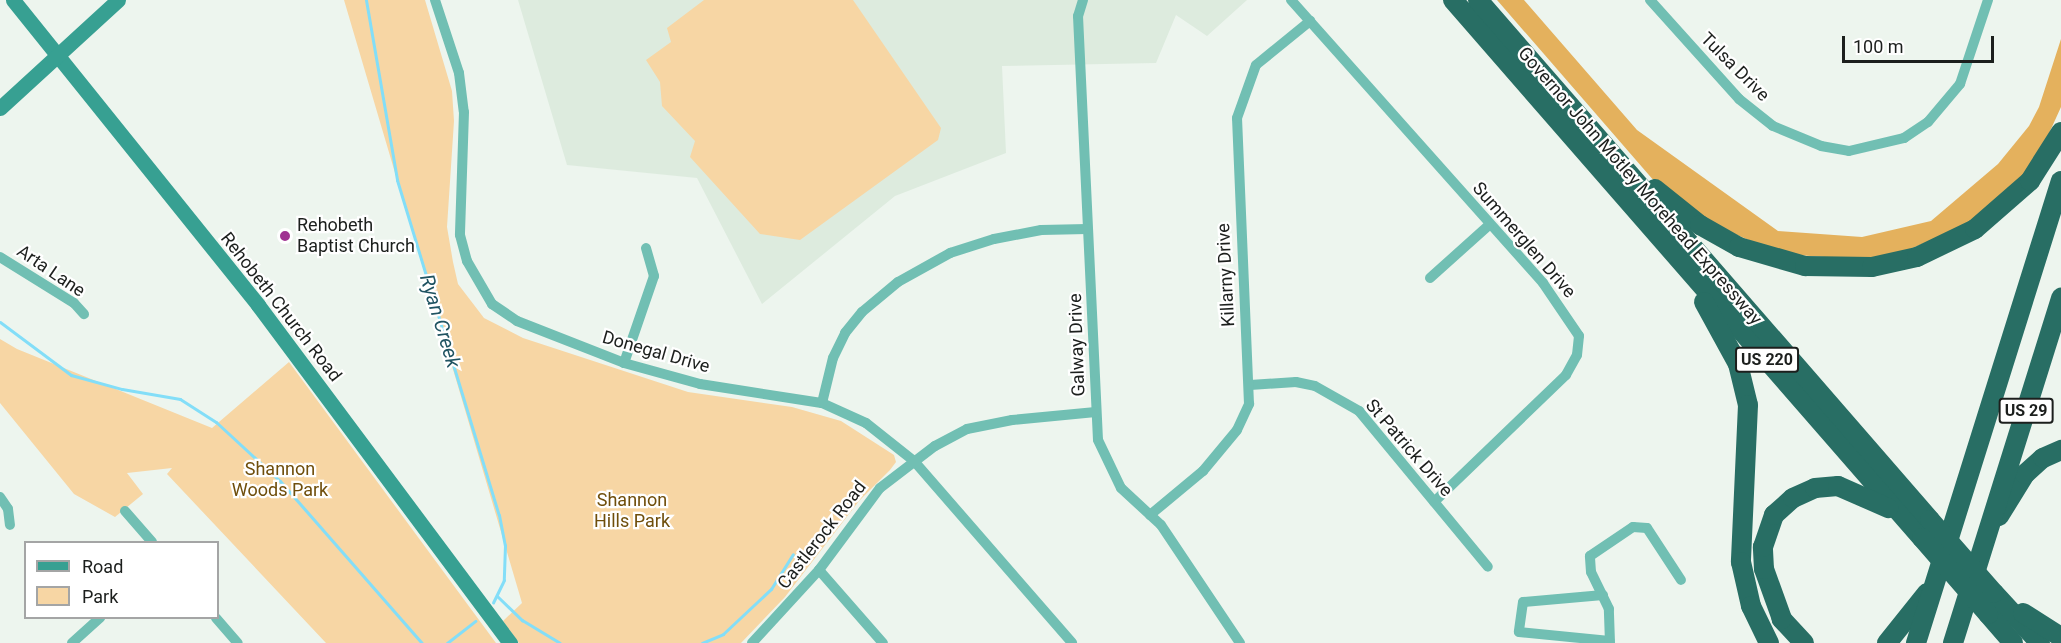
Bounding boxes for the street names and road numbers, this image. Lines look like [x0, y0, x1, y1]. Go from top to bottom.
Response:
street label: Tulsa Drive [1696, 28, 1774, 106]
street label: Governor John Motley Morehead Expressway [1513, 43, 1767, 329]
street label: Summerglen Drive [1468, 178, 1580, 302]
street label: Killarny Drive [1213, 223, 1239, 327]
street label: Rehobeth Church Road [216, 228, 346, 386]
street label: Arta Lane [13, 240, 89, 302]
street label: Galway Drive [1064, 293, 1090, 397]
street label: Donegal Drive [600, 326, 712, 378]
road number: US 220 [1734, 347, 1800, 373]
street label: St Patrick Drive [1361, 395, 1457, 501]
road number: US 29 [1998, 398, 2054, 424]
street label: Castlerock Road [773, 477, 871, 593]

